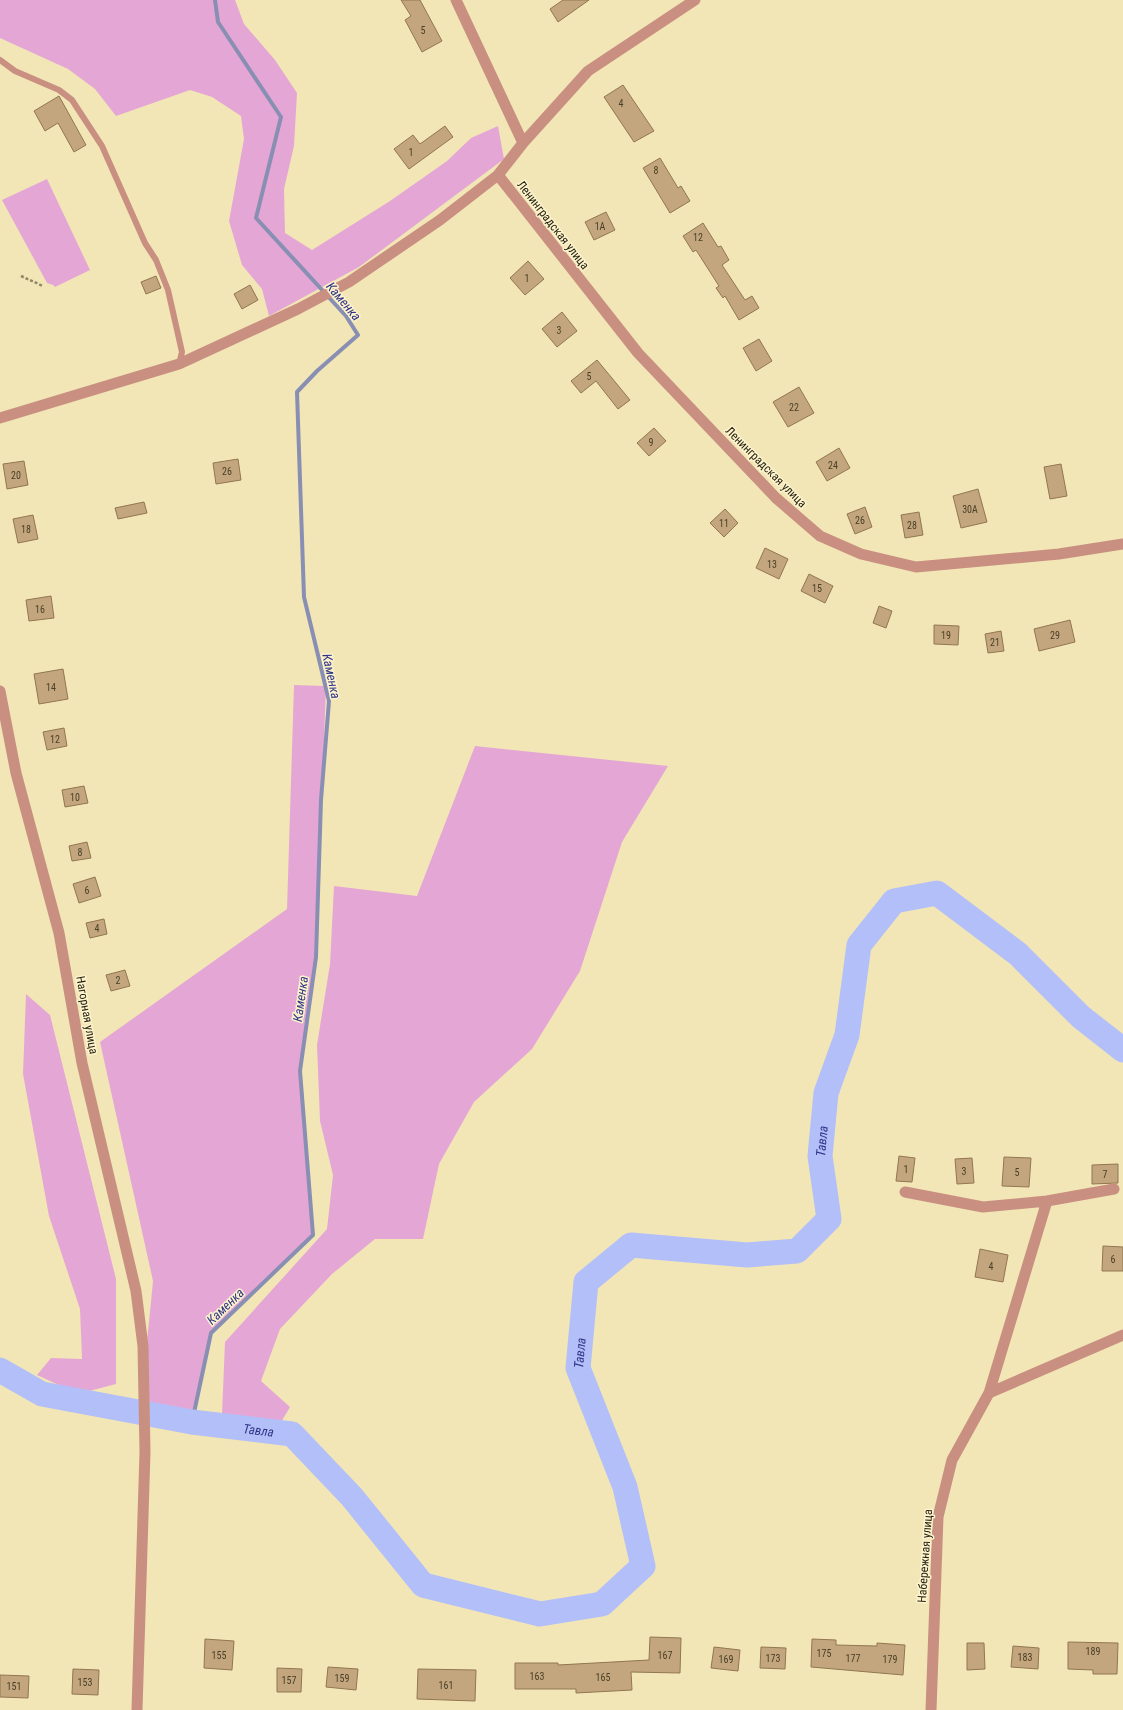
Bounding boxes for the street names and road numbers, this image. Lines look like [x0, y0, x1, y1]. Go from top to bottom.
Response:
street label: Ленинградская улица [514, 178, 592, 272]
street label: Ленинградская улица [723, 424, 809, 510]
street label: Нагорная улица [73, 975, 101, 1055]
street label: Набережная улица [915, 1509, 935, 1603]

